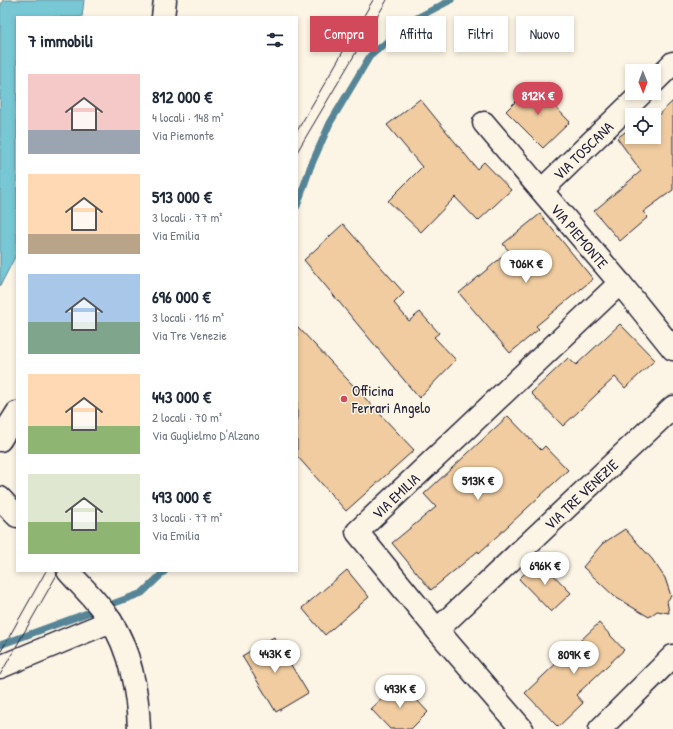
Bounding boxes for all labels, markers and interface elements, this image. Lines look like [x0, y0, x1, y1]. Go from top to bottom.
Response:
chip: Compra [310, 16, 378, 52]
chip: Affitta [386, 16, 446, 52]
chip: Filtri [454, 16, 508, 52]
chip: Nuovo [516, 16, 574, 52]
text: 7 immobili [28, 29, 93, 52]
icon: filters [264, 29, 286, 51]
north arrow [625, 64, 661, 100]
map controls [625, 64, 661, 144]
pin: 812K € [505, 82, 571, 116]
text: 812 000 € [152, 85, 212, 108]
text: 812K € [522, 86, 554, 104]
icon: home [60, 90, 108, 138]
text: 4 locali · 148 m² [152, 108, 224, 126]
button: locate [625, 108, 661, 144]
street label: VIA TOSCANA [548, 116, 618, 184]
text: Via Piemonte [152, 126, 214, 144]
text: 513 000 € [152, 185, 212, 208]
icon: home [60, 190, 108, 238]
street label: VIA PIEMONTE [546, 199, 614, 273]
text: 3 locali · 77 m² [152, 208, 222, 226]
text: Via Emilia [152, 226, 199, 244]
pin: 706K € [493, 250, 559, 284]
text: 706K € [509, 254, 543, 272]
text: 696 000 € [152, 285, 211, 308]
icon: home [60, 290, 108, 338]
text: 3 locali · 116 m² [152, 308, 224, 326]
text: Via Tre Venezie [152, 326, 227, 344]
place label: Officina Ferrari Angelo [351, 380, 430, 418]
text: 443 000 € [152, 385, 211, 408]
icon: home [60, 390, 108, 438]
marker: Officina Ferrari Angelo [339, 394, 349, 404]
text: 2 locali · 70 m² [152, 408, 222, 426]
text: Via Guglielmo D'Alzano [152, 426, 259, 444]
street label: VIA TRE VENEZIE [539, 454, 623, 534]
street label: VIA EMILIA [367, 467, 424, 523]
pin: 513K € [445, 467, 511, 501]
text: 513K € [462, 471, 494, 489]
text: 493 000 € [152, 485, 211, 508]
icon: home [60, 490, 108, 538]
text: 3 locali · 77 m² [152, 508, 222, 526]
text: Via Emilia [152, 526, 199, 544]
pin: 696K € [512, 552, 578, 586]
text: 696K € [529, 556, 561, 574]
pin: 443K € [242, 640, 308, 674]
pin: 809K € [541, 641, 607, 675]
text: 443K € [259, 644, 291, 662]
text: 809K € [558, 645, 590, 663]
pin: 493K € [367, 675, 433, 709]
text: 493K € [384, 679, 416, 697]

